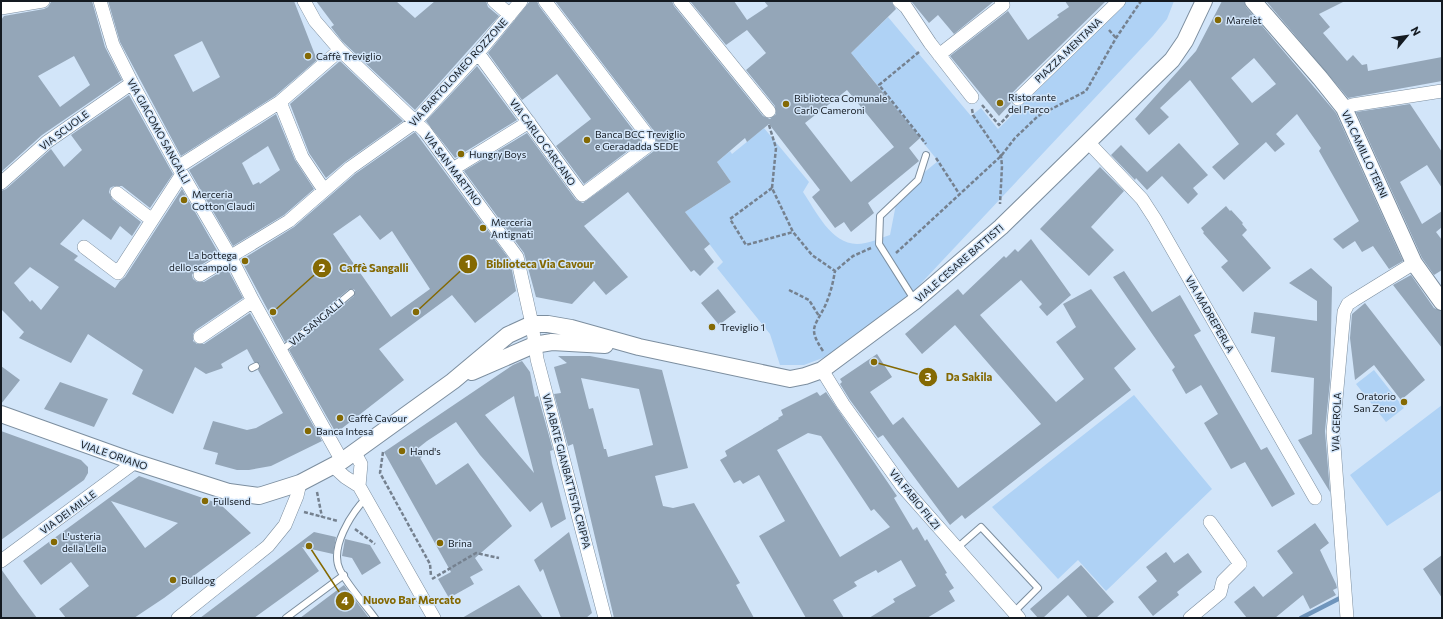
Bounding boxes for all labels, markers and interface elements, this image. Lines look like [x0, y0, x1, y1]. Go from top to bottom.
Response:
place label: Marelèt [1226, 14, 1262, 26]
street label: VIA BARTOLOMEO ROZZONE [406, 15, 510, 128]
street label: PIAZZA MENTANA [1032, 15, 1104, 85]
marker: Marelèt [1213, 15, 1223, 25]
north arrow [1387, 16, 1427, 56]
text: N [1408, 24, 1424, 38]
place label: Caffè Treviglio [316, 50, 381, 62]
marker: Caffè Treviglio [303, 51, 313, 61]
street label: VIA GIACOMO SANGALLI [125, 76, 193, 186]
place label: Ristorante del Parco [1008, 91, 1056, 115]
place label: Biblioteca Comunale Carlo Cameroni [794, 92, 887, 116]
street label: VIA CARLO CARCANO [507, 96, 579, 188]
marker: Ristorante del Parco [995, 98, 1005, 108]
marker: Biblioteca Comunale Carlo Cameroni [781, 99, 791, 109]
street label: VIA SCUOLE [37, 108, 91, 152]
street label: VIA CAMILLO TERNI [1339, 108, 1391, 200]
place label: Banca BCC Treviglio e Geradadda SEDE [595, 128, 685, 152]
street label: VIA SAN MARTINO [422, 130, 484, 208]
marker: Banca BCC Treviglio e Geradadda SEDE [582, 135, 592, 145]
place label: Hungry Boys [469, 148, 527, 160]
marker: Hungry Boys [456, 149, 466, 159]
place label: Merceria Cotton Claudi [192, 188, 255, 212]
marker: Merceria Cotton Claudi [179, 195, 189, 205]
place label: Merceria Antignati [491, 216, 533, 240]
street label: VIALE CESARE BATTISTI [912, 221, 1006, 305]
marker: Merceria Antignati [478, 223, 488, 233]
place label: La bottega dello scampolo [169, 249, 237, 273]
callout: Biblioteca Via Cavour [458, 252, 602, 275]
marker: La bottega dello scampolo [240, 256, 250, 266]
text: 1 [465, 256, 471, 270]
callout: Caffè Sangalli [312, 257, 417, 280]
text: Biblioteca Via Cavour [486, 257, 595, 270]
text: 2 [319, 260, 326, 274]
text: Caffè Sangalli [339, 261, 409, 274]
street label: VIA MADREPERLA [1183, 274, 1237, 355]
street label: VIA SANGALLI [286, 296, 346, 348]
place label: Treviglio 1 [720, 321, 765, 333]
marker: Treviglio 1 [707, 322, 717, 332]
callout: Da Sakila [918, 366, 1000, 389]
text: 3 [925, 369, 932, 383]
text: Da Sakila [946, 370, 992, 383]
place label: Oratorio San Zeno [1354, 390, 1396, 414]
street label: VIA ABATE GIANBATTISTA CRIPPA [540, 392, 594, 550]
street label: VIA GEROLA [1329, 392, 1343, 452]
marker: Oratorio San Zeno [1399, 397, 1409, 407]
place label: Caffè Cavour [348, 412, 407, 424]
marker: Caffè Cavour [335, 413, 345, 423]
place label: Banca Intesa [316, 425, 373, 437]
marker: Banca Intesa [303, 426, 313, 436]
street label: VIALE ORIANO [79, 438, 149, 472]
place label: Hand's [410, 445, 441, 457]
marker: Hand's [397, 446, 407, 456]
street label: VIA FABIO FILZI [887, 467, 943, 531]
street label: VIA DEI MILLE [38, 488, 98, 536]
place label: Fullsend [213, 495, 251, 507]
marker: Fullsend [200, 496, 210, 506]
place label: L'usteria della Lella [62, 530, 107, 554]
marker: L'usteria della Lella [49, 537, 59, 547]
place label: Brina [448, 537, 472, 549]
marker: Brina [435, 538, 445, 548]
place label: Bulldog [181, 574, 216, 586]
marker: Bulldog [168, 575, 178, 585]
callout: Nuovo Bar Mercato [335, 589, 469, 612]
text: 4 [341, 593, 349, 607]
text: Nuovo Bar Mercato [363, 593, 461, 606]

